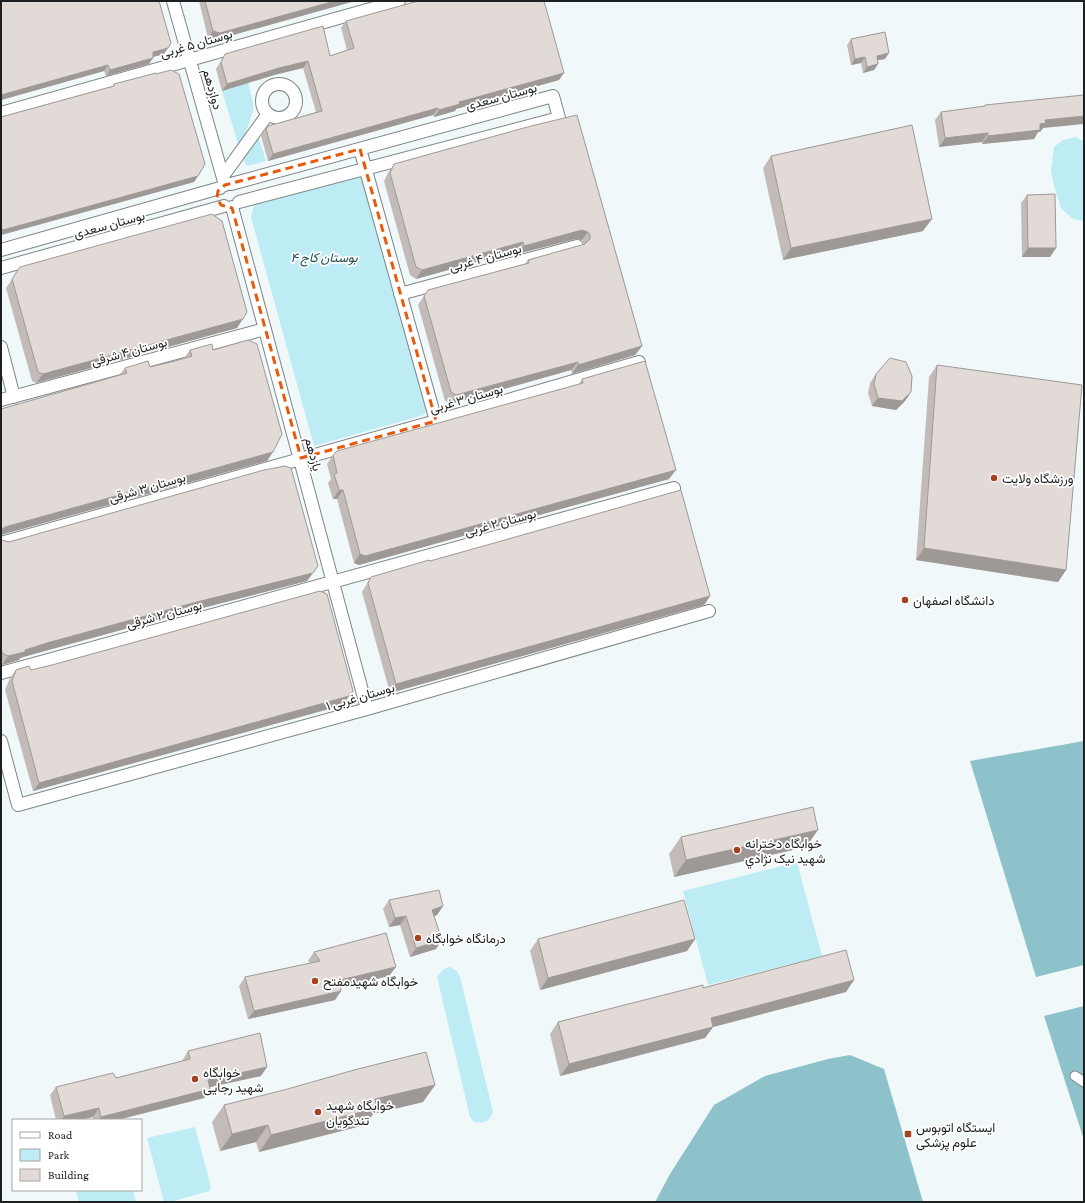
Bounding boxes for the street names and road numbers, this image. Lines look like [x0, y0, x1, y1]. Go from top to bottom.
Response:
street label: بوستان ۵ غربی [158, 26, 234, 62]
street label: دوازدهم [199, 67, 226, 112]
street label: بوستان سعدی [464, 80, 539, 114]
street label: بوستان سعدی [72, 208, 147, 242]
street label: بوستان ۴ غربی [447, 241, 523, 275]
street label: بوستان ۴ شرقی [89, 334, 169, 370]
street label: بوستان ۳ غربی [428, 381, 505, 417]
street label: یازدهم [301, 436, 325, 473]
street label: بوستان ۳ شرقی [107, 469, 188, 507]
street label: بوستان ۲ غربی [463, 506, 538, 540]
street label: بوستان ۲ شرقی [125, 597, 204, 633]
street label: بوستان غربی ۱ [324, 679, 397, 714]

